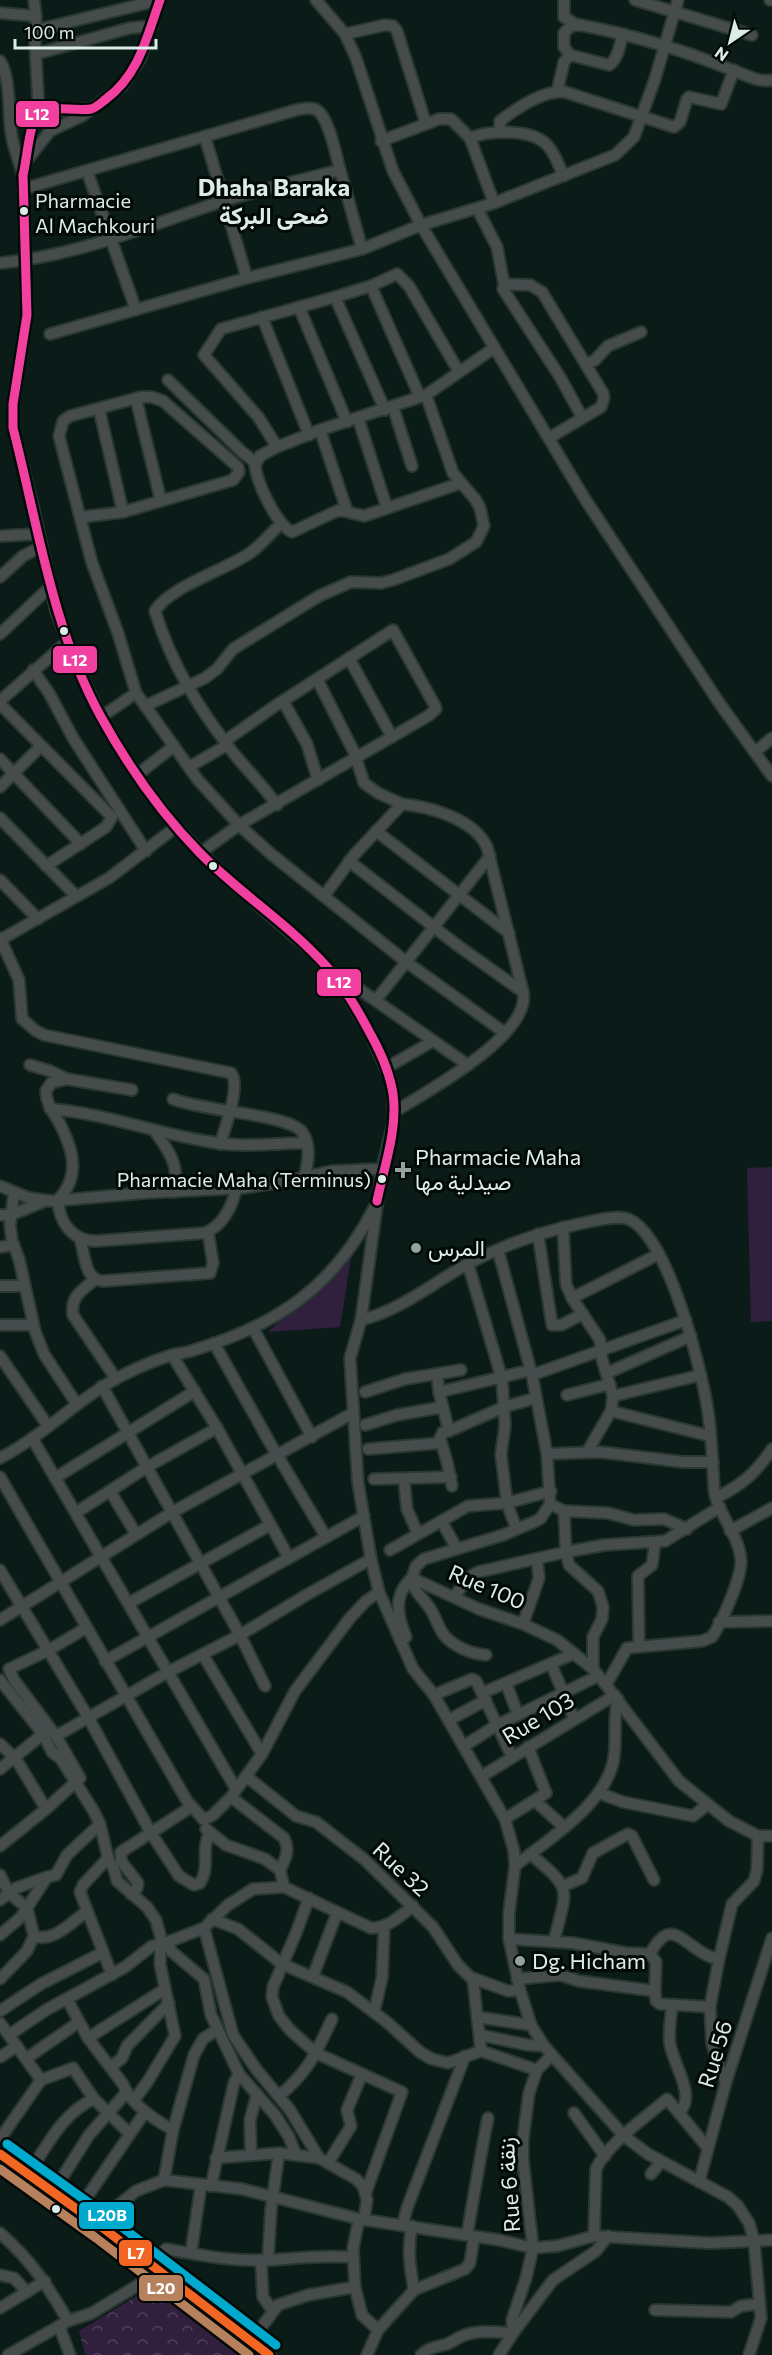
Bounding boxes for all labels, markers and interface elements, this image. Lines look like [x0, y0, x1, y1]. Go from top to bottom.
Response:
scale bar [15, 12, 156, 50]
north arrow [700, 12, 760, 72]
text: 100 m [24, 21, 74, 43]
text: N [711, 43, 731, 66]
line badge: L12 [15, 100, 60, 128]
text: L12 [25, 104, 49, 123]
district label: Dhaha Baraka ضحى البركة [198, 172, 350, 231]
place label: Pharmacie Al Machkouri [35, 188, 155, 237]
marker: Pharmacie Al Machkouri [18, 205, 30, 217]
unlabelled marker [58, 625, 70, 637]
line badge: L12 [52, 645, 98, 674]
text: L12 [63, 650, 87, 669]
unlabelled marker [207, 860, 219, 872]
line badge: L12 [316, 968, 362, 997]
text: L12 [327, 972, 351, 991]
place label: Pharmacie Maha صيدلية مها [415, 1143, 581, 1196]
marker: Pharmacie Maha صيدلية مها [396, 1163, 410, 1177]
place label: Pharmacie Maha (Terminus) [117, 1167, 371, 1191]
marker: Pharmacie Maha (Terminus) [376, 1173, 388, 1185]
place label: المرس [428, 1234, 485, 1262]
marker: المرس [409, 1241, 423, 1255]
street label: Rue 100 [445, 1558, 530, 1615]
street label: Rue 103 [497, 1686, 579, 1749]
street label: Rue 32 [367, 1836, 435, 1901]
place label: Dg. Hicham [532, 1947, 646, 1974]
marker: Dg. Hicham [513, 1954, 527, 1968]
street label: Rue 56 [692, 2017, 737, 2091]
street label: Rue 6 زنقة [492, 2137, 526, 2233]
line badge: L20B [78, 2201, 135, 2230]
unlabelled marker [50, 2203, 62, 2215]
text: L20B [87, 2205, 127, 2224]
line badge: L7 [118, 2239, 153, 2267]
text: L7 [127, 2243, 145, 2262]
line badge: L20 [138, 2274, 184, 2302]
text: L20 [147, 2278, 175, 2297]

